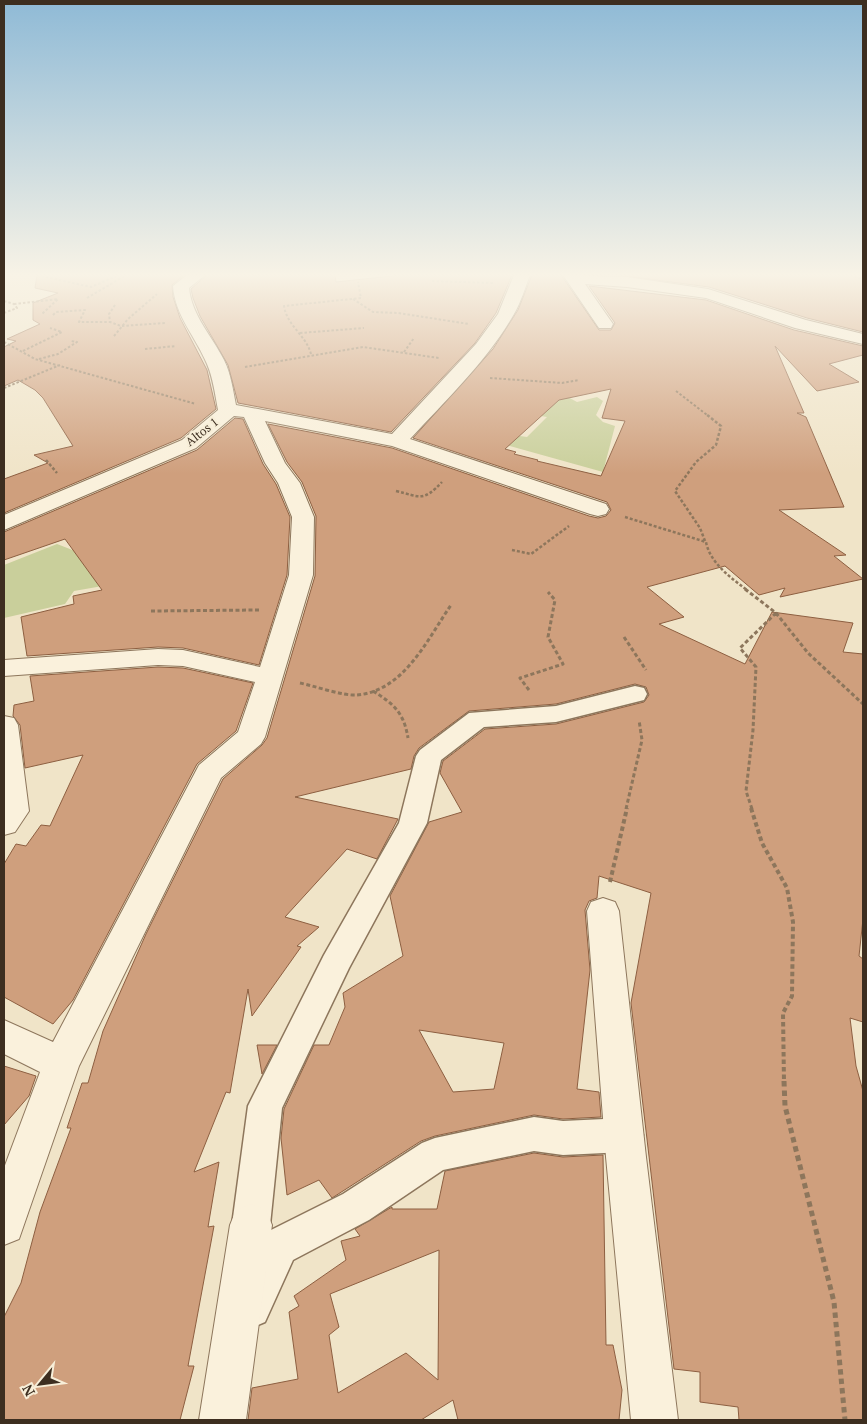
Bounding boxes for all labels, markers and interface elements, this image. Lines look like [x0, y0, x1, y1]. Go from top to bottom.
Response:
street label: Altos 1 [182, 414, 221, 449]
north arrow [15, 1359, 65, 1409]
text: N [17, 1381, 39, 1400]

